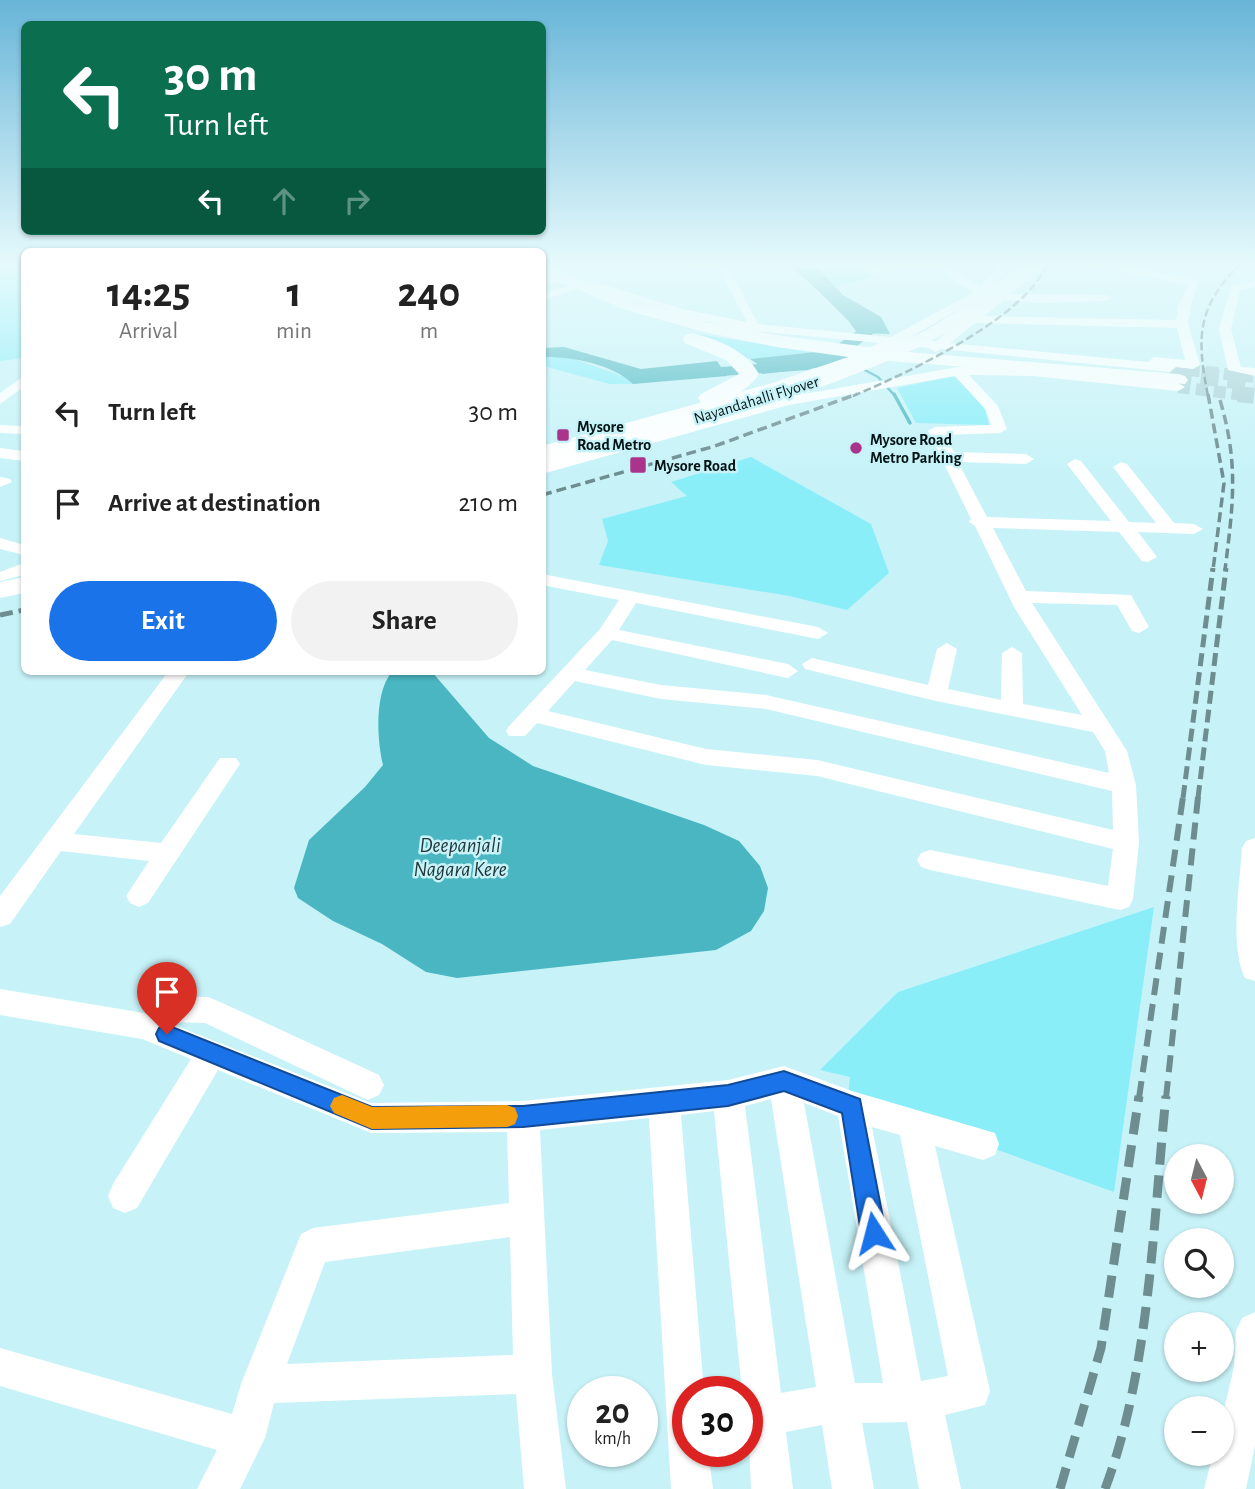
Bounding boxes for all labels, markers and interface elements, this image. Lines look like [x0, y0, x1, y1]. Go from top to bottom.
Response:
icon: left [49, 49, 140, 140]
text: 30 m [164, 51, 258, 100]
text: Turn left [164, 109, 268, 141]
icon: left [192, 182, 230, 220]
icon: ahead [265, 182, 303, 220]
icon: right [338, 182, 376, 220]
text: 14:25 [107, 272, 190, 314]
text: 1 [286, 272, 302, 314]
text: 240 [398, 272, 460, 314]
text: Arrival [119, 320, 178, 343]
text: min [276, 320, 312, 343]
text: m [420, 320, 438, 343]
street label: Nayandahalli Flyover [692, 373, 822, 428]
icon: left [49, 394, 87, 432]
text: Turn left [108, 399, 196, 425]
text: 30 m [468, 399, 518, 425]
place label: Mysore Road Metro [577, 419, 651, 453]
marker: Mysore Road Metro [555, 427, 571, 443]
place label: Mysore Road Metro Parking [870, 432, 962, 466]
marker: Mysore Road Metro Parking [848, 440, 864, 456]
marker: Mysore Road [628, 455, 648, 475]
place label: Mysore Road [654, 458, 737, 475]
icon: arrive [49, 485, 87, 523]
text: Arrive at destination [108, 490, 321, 516]
text: 210 m [458, 490, 518, 516]
button: Exit [49, 581, 277, 661]
button: Share [291, 581, 518, 661]
water label: Deepanjali Nagara Kere [413, 835, 507, 880]
pin [137, 962, 197, 1034]
icon: arrive [148, 973, 186, 1011]
north arrow [1164, 1144, 1234, 1214]
map controls [1164, 1144, 1234, 1466]
position arrow [837, 1196, 911, 1270]
button: search [1164, 1228, 1234, 1298]
button: + [1164, 1312, 1234, 1382]
speed limit sign: 30 [672, 1376, 763, 1467]
text: 20 [595, 1395, 630, 1430]
button: − [1164, 1396, 1234, 1466]
text: km/h [594, 1430, 631, 1448]

